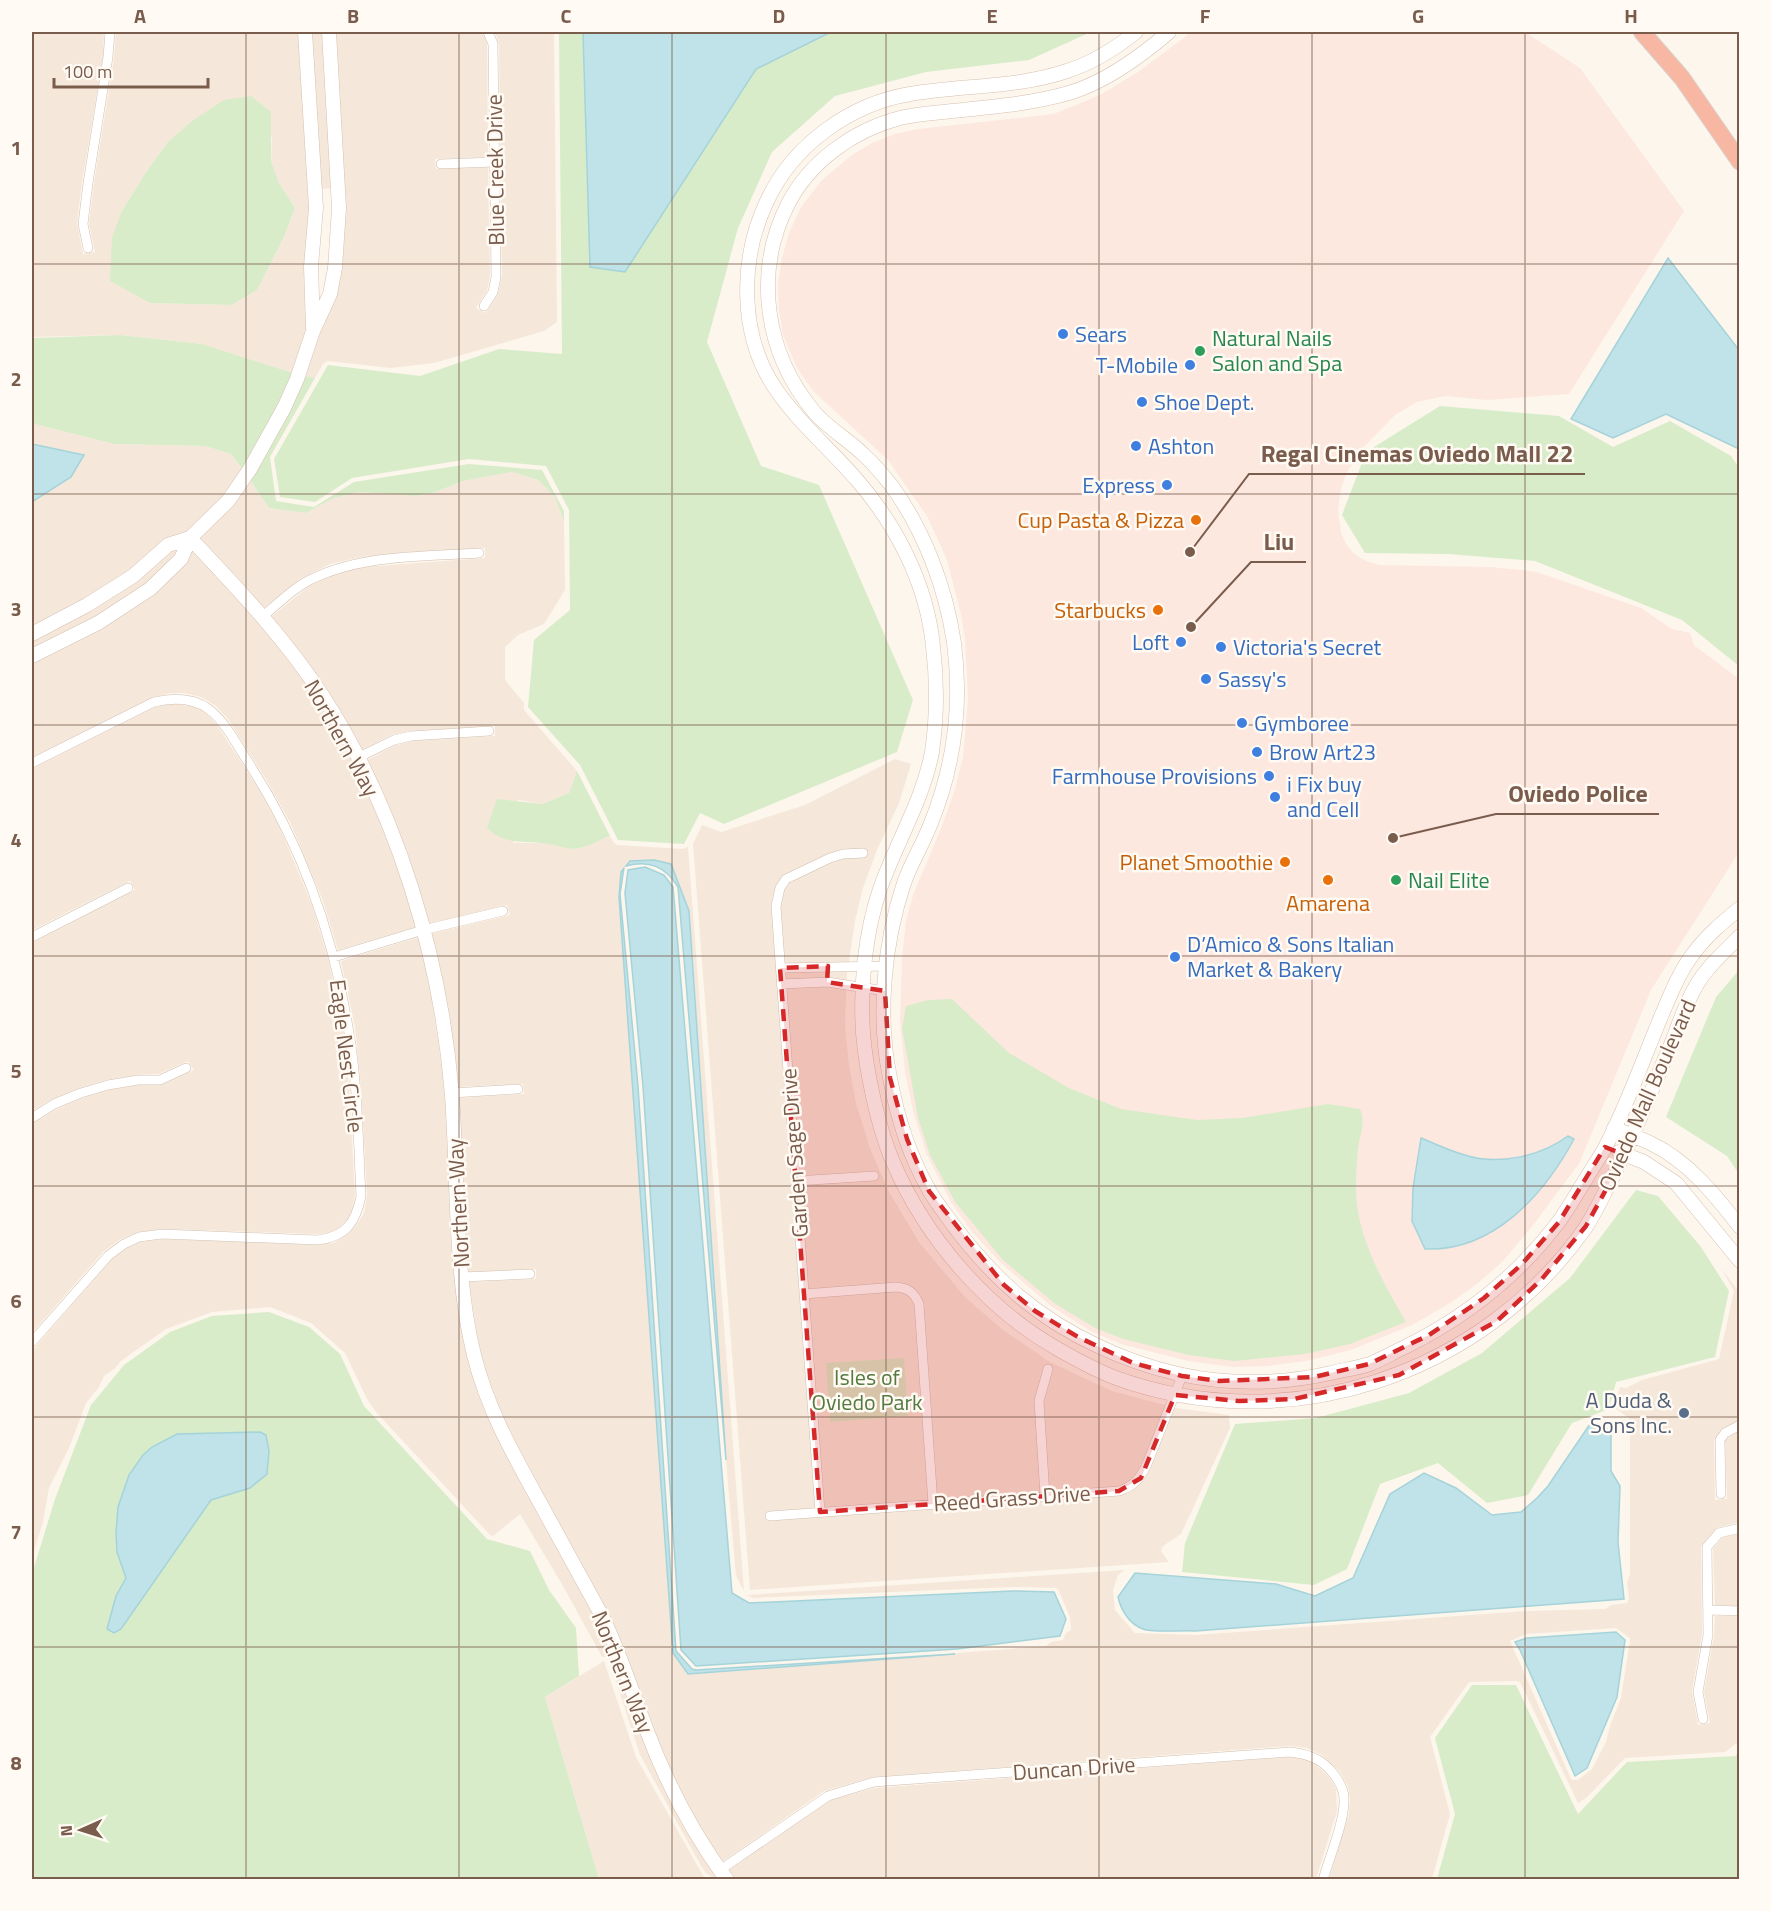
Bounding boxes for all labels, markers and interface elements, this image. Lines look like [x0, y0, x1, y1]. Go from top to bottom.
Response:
text: A [134, 0, 146, 31]
text: B [347, 0, 359, 31]
text: C [561, 0, 572, 31]
text: D [773, 0, 785, 31]
text: E [986, 0, 998, 31]
text: F [1200, 0, 1211, 31]
text: G [1412, 0, 1424, 31]
text: H [1624, 0, 1638, 31]
scale bar [54, 51, 208, 89]
text: 100 m [63, 58, 112, 85]
street label: Blue Creek Drive [477, 94, 513, 246]
text: 1 [10, 132, 22, 163]
place label: Sears [1075, 317, 1127, 351]
place label: Natural Nails Salon and Spa [1212, 321, 1342, 380]
marker: Sears [1056, 327, 1070, 341]
marker: Natural Nails Salon and Spa [1193, 344, 1207, 358]
place label: T-Mobile [1096, 348, 1178, 382]
marker: T-Mobile [1183, 358, 1197, 372]
text: 2 [10, 363, 22, 394]
place label: Shoe Dept. [1154, 385, 1255, 419]
marker: Shoe Dept. [1135, 395, 1149, 409]
place label: Ashton [1148, 429, 1214, 463]
callout: Regal Cinemas Oviedo Mall 22 [1249, 432, 1585, 474]
text: Regal Cinemas Oviedo Mall 22 [1261, 435, 1573, 471]
marker: Ashton [1129, 439, 1143, 453]
place label: Express [1082, 468, 1155, 502]
marker: Express [1160, 478, 1174, 492]
place label: Cup Pasta & Pizza [1018, 503, 1184, 537]
marker: Cup Pasta & Pizza [1189, 513, 1203, 527]
callout: Liu [1251, 520, 1306, 562]
text: Liu [1264, 523, 1294, 559]
text: 3 [10, 593, 22, 624]
place label: Starbucks [1054, 593, 1146, 627]
marker: Starbucks [1151, 603, 1165, 617]
place label: Loft [1132, 625, 1169, 659]
place label: Victoria's Secret [1233, 630, 1382, 664]
marker: Loft [1174, 635, 1188, 649]
marker: Victoria's Secret [1214, 640, 1228, 654]
place label: Sassy's [1218, 662, 1287, 696]
marker: Sassy's [1199, 672, 1213, 686]
street label: Northern Way [296, 673, 388, 803]
place label: Gymboree [1254, 706, 1349, 740]
marker: Gymboree [1235, 716, 1249, 730]
place label: Brow Art23 [1269, 735, 1376, 769]
marker: Brow Art23 [1250, 745, 1264, 759]
place label: Farmhouse Provisions [1052, 759, 1257, 793]
place label: i Fix buy and Cell [1287, 767, 1362, 826]
marker: Farmhouse Provisions [1262, 769, 1276, 783]
callout: Oviedo Police [1496, 772, 1659, 814]
text: Oviedo Police [1508, 775, 1648, 811]
marker: i Fix buy and Cell [1268, 790, 1282, 804]
text: 4 [10, 824, 22, 855]
place label: Planet Smoothie [1120, 845, 1273, 879]
marker: Planet Smoothie [1278, 855, 1292, 869]
place label: Nail Elite [1408, 863, 1490, 897]
marker: Amarena [1321, 873, 1335, 887]
marker: Nail Elite [1389, 873, 1403, 887]
place label: Amarena [1286, 886, 1370, 920]
place label: D’Amico & Sons Italian Market & Bakery [1187, 927, 1394, 986]
marker: D’Amico & Sons Italian Market & Bakery [1168, 950, 1182, 964]
street label: Eagle Nest Circle [321, 977, 373, 1135]
street label: Oviedo Mall Boulevard [1589, 994, 1705, 1196]
text: 5 [10, 1055, 22, 1086]
street label: Garden Sage Drive [771, 1067, 817, 1239]
street label: Northern Way [438, 1137, 478, 1269]
text: 6 [10, 1285, 22, 1316]
park label: Isles of Oviedo Park [811, 1360, 923, 1419]
place label: A Duda & Sons Inc. [1586, 1383, 1672, 1442]
marker: A Duda & Sons Inc. [1677, 1406, 1691, 1420]
street label: Reed Grass Drive [932, 1476, 1092, 1520]
text: 7 [10, 1516, 22, 1547]
street label: Northern Way [583, 1606, 663, 1739]
text: 8 [10, 1747, 22, 1778]
street label: Duncan Drive [1011, 1747, 1137, 1789]
north arrow [51, 1800, 111, 1860]
text: N [54, 1825, 78, 1837]

